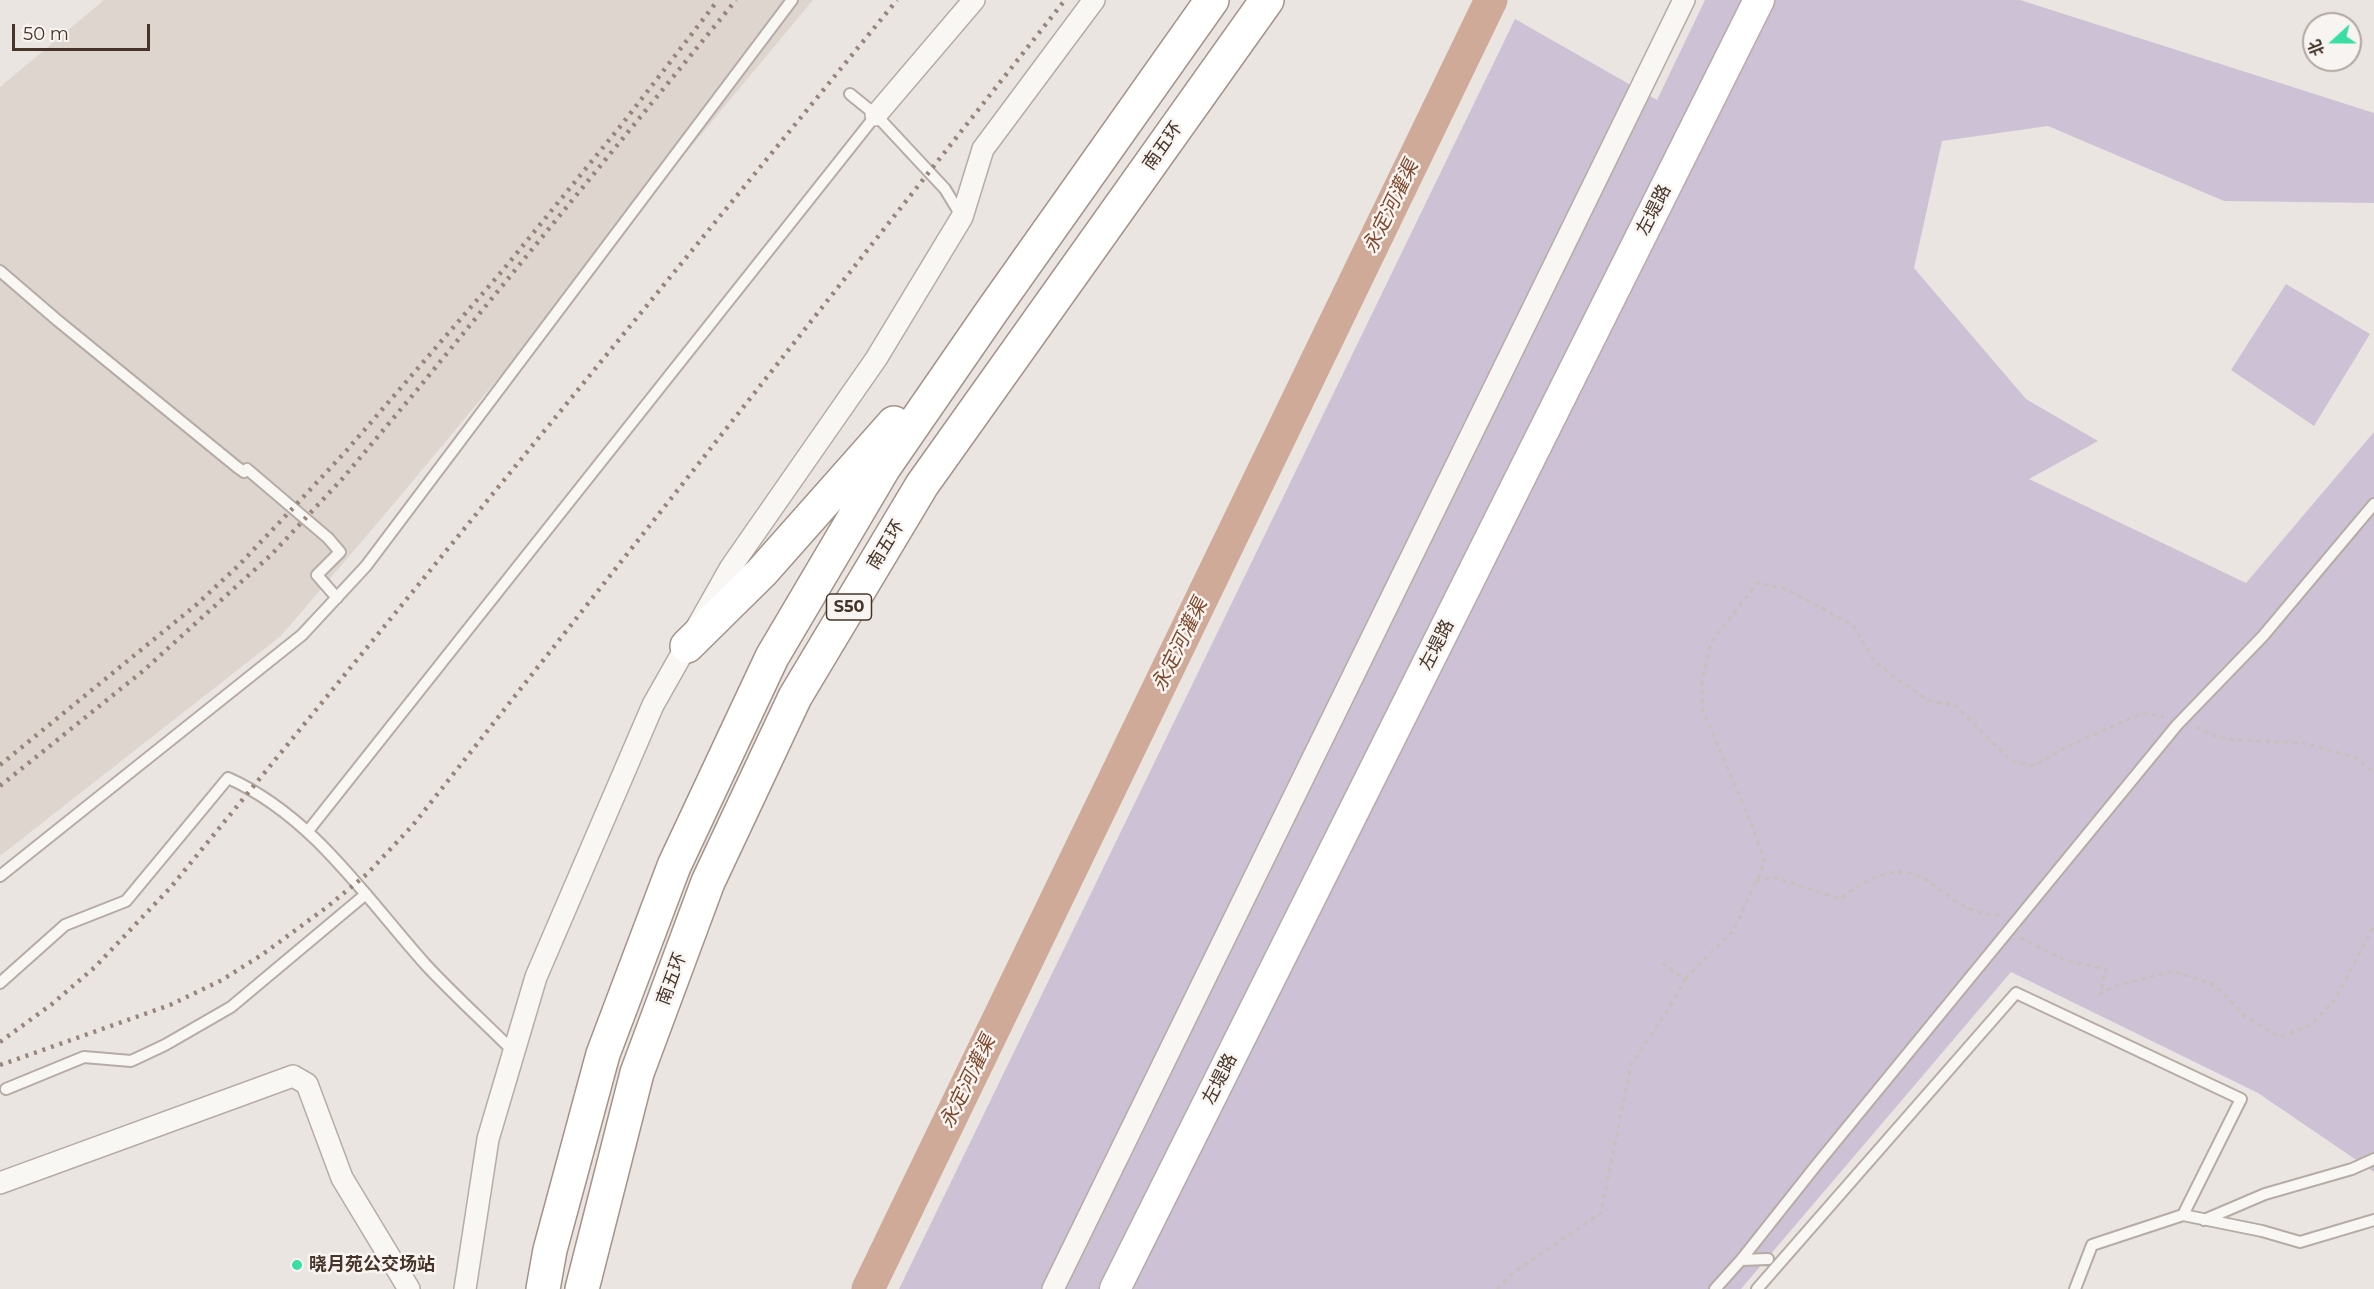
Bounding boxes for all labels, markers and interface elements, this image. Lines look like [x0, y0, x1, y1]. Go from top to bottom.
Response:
scale bar [15, 12, 153, 50]
north arrow [2302, 12, 2362, 72]
text: 50 m [23, 23, 69, 45]
text: 北 [2305, 37, 2328, 59]
street label: 南五环 [1139, 118, 1187, 174]
water label: 永定河灌渠 [1358, 157, 1424, 257]
street label: 左堤路 [1632, 181, 1676, 239]
street label: 南五环 [863, 516, 909, 574]
road number: S50 [826, 594, 872, 620]
water label: 永定河灌渠 [1147, 595, 1213, 695]
street label: 左堤路 [1415, 616, 1459, 674]
street label: 南五环 [653, 950, 691, 1008]
water label: 永定河灌渠 [935, 1032, 1001, 1132]
street label: 左堤路 [1198, 1050, 1242, 1108]
place label: 晓月苑公交场站 [309, 1254, 435, 1276]
marker: 晓月苑公交场站 [290, 1258, 304, 1272]

